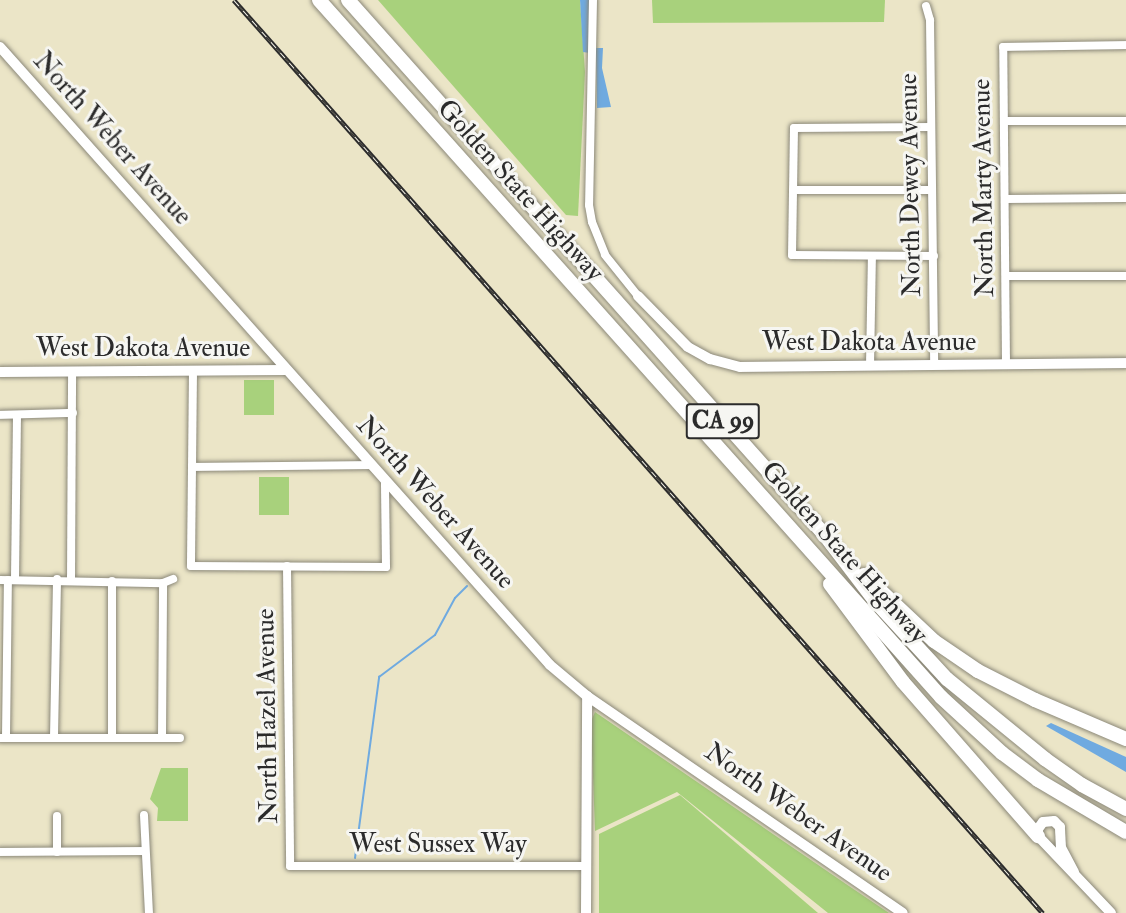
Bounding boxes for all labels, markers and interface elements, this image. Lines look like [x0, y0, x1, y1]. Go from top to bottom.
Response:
street label: North Weber Avenue [26, 46, 198, 232]
street label: North Dewey Avenue [893, 73, 929, 297]
street label: North Marty Avenue [966, 79, 1002, 297]
street label: Golden State Highway [430, 94, 610, 288]
street label: West Dakota Avenue [762, 327, 976, 359]
street label: West Dakota Avenue [36, 333, 250, 365]
road number: CA 99 [686, 400, 760, 442]
street label: North Weber Avenue [349, 410, 521, 596]
street label: Golden State Highway [754, 456, 934, 650]
street label: North Hazel Avenue [251, 608, 285, 824]
street label: North Weber Avenue [698, 737, 898, 889]
street label: West Sussex Way [349, 829, 527, 861]

